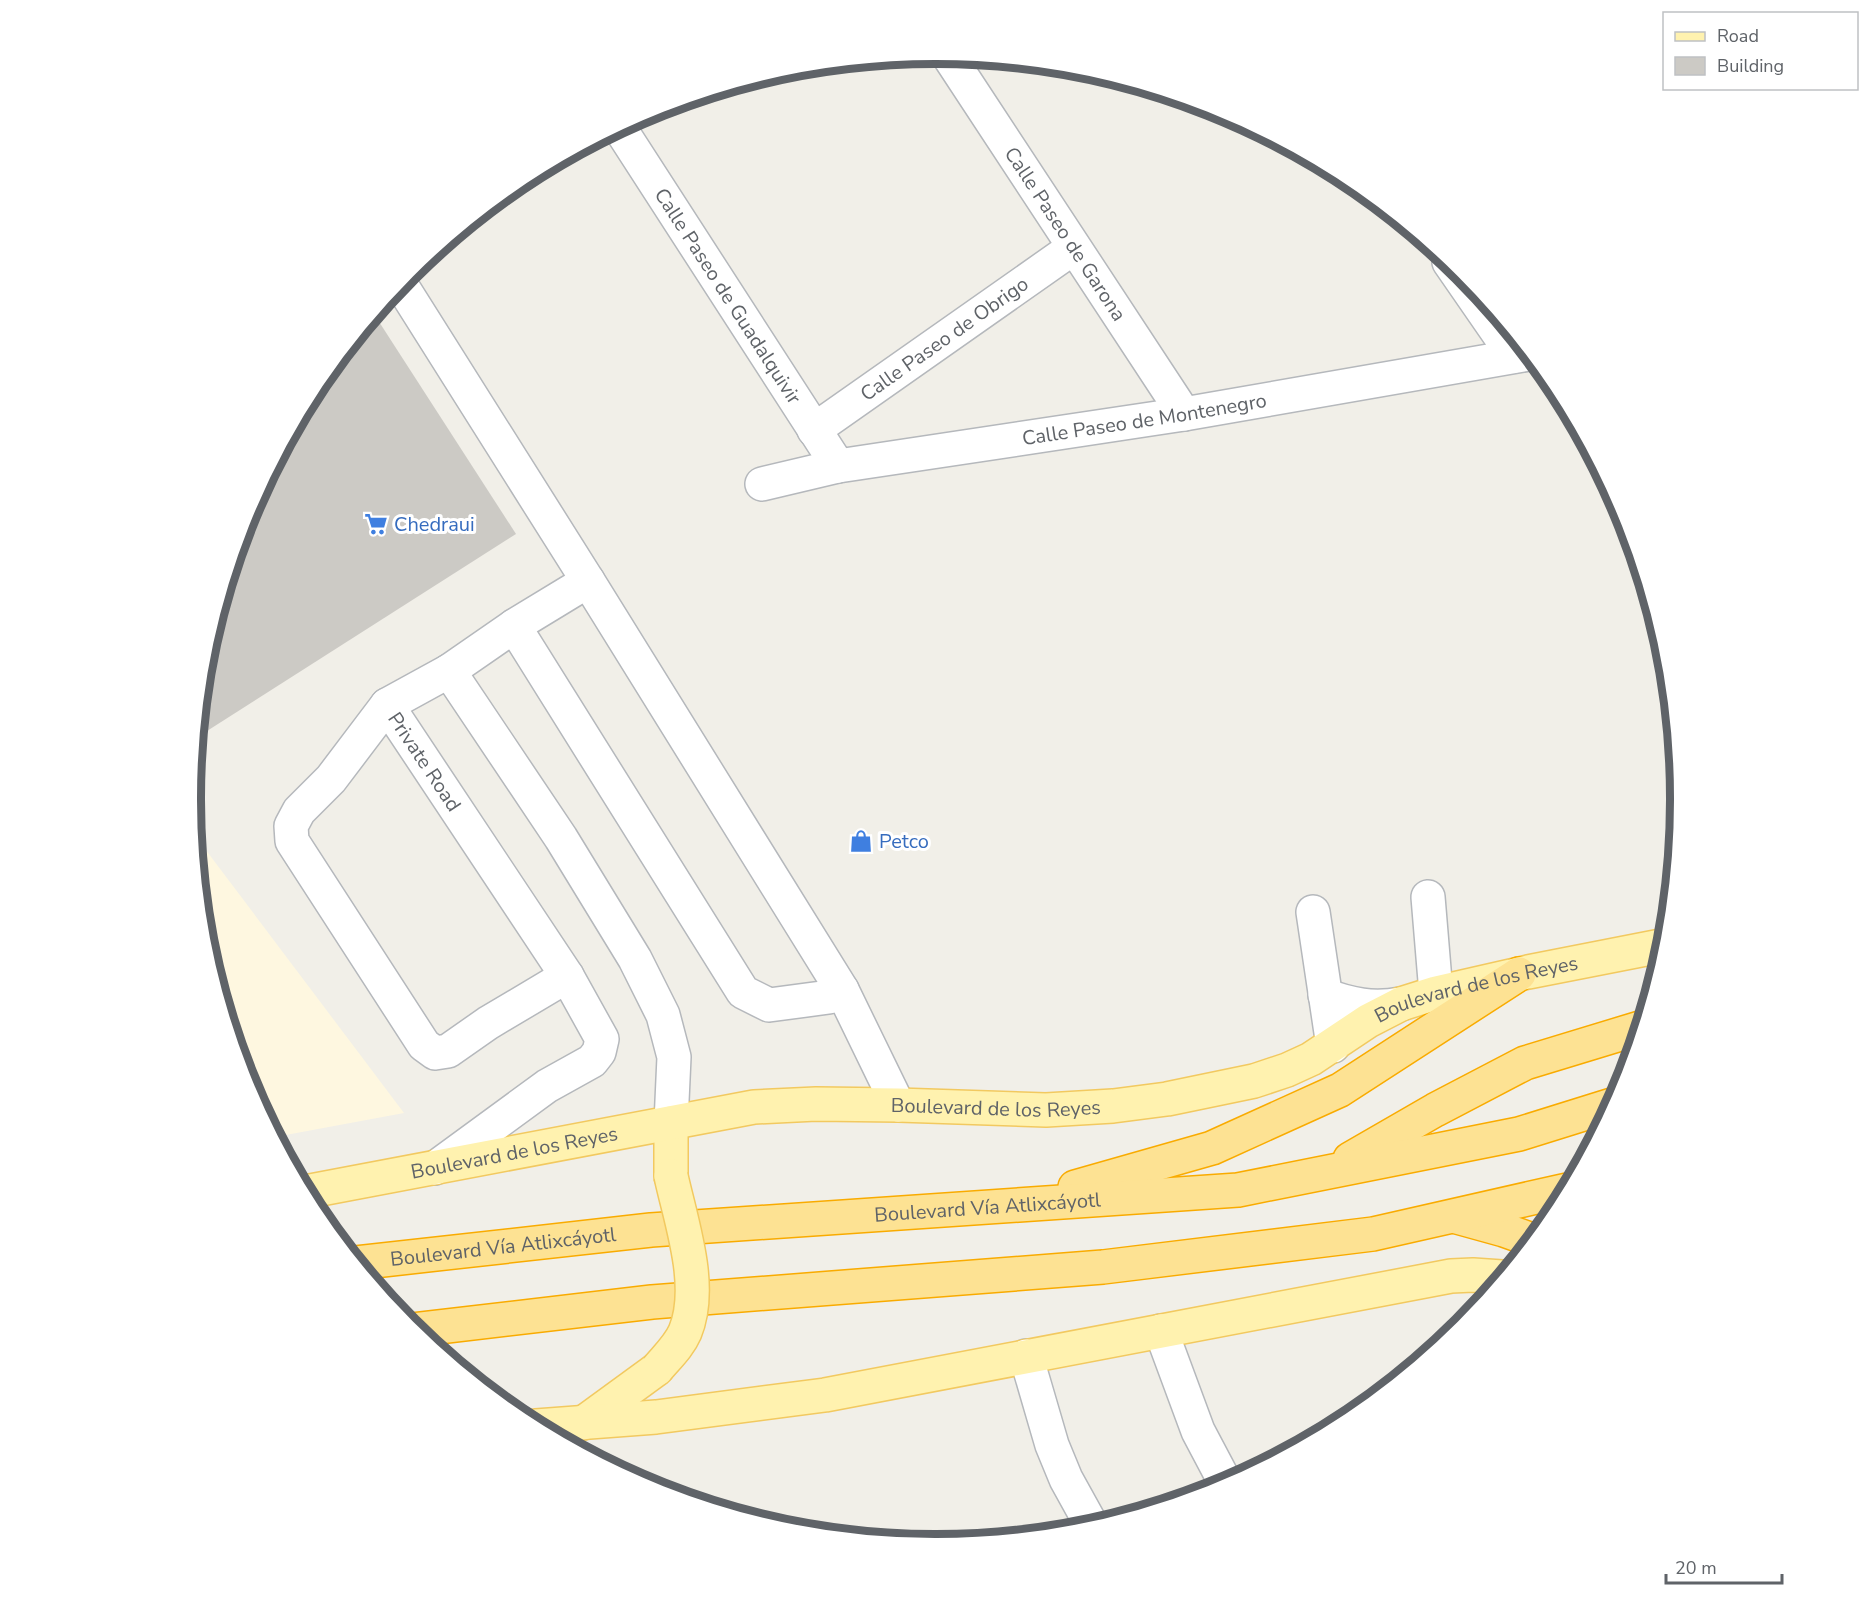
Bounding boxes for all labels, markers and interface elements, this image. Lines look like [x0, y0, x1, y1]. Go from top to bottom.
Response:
legend [1663, 12, 1858, 90]
text: Road [1717, 24, 1759, 48]
text: Building [1717, 54, 1784, 78]
street label: Calle Paseo de Garona [998, 141, 1133, 326]
street label: Calle Paseo de Guadalquivir [648, 183, 808, 409]
street label: Calle Paseo de Obrigo [855, 270, 1034, 407]
street label: Calle Paseo de Montenegro [1020, 386, 1269, 452]
supermarket icon: Chedraui [363, 511, 389, 537]
place label: Chedraui [394, 511, 475, 538]
street label: Private Road [382, 707, 467, 817]
shop icon: Petco [848, 828, 874, 854]
place label: Petco [879, 828, 929, 855]
street label: Boulevard de los Reyes [1370, 949, 1580, 1029]
street label: Boulevard de los Reyes [891, 1091, 1102, 1124]
street label: Boulevard de los Reyes [409, 1120, 620, 1185]
street label: Boulevard Vía Atlixcáyotl [873, 1186, 1102, 1228]
street label: Boulevard Vía Atlixcáyotl [389, 1221, 617, 1273]
scale bar [1666, 1547, 1782, 1585]
text: 20 m [1675, 1556, 1717, 1580]

